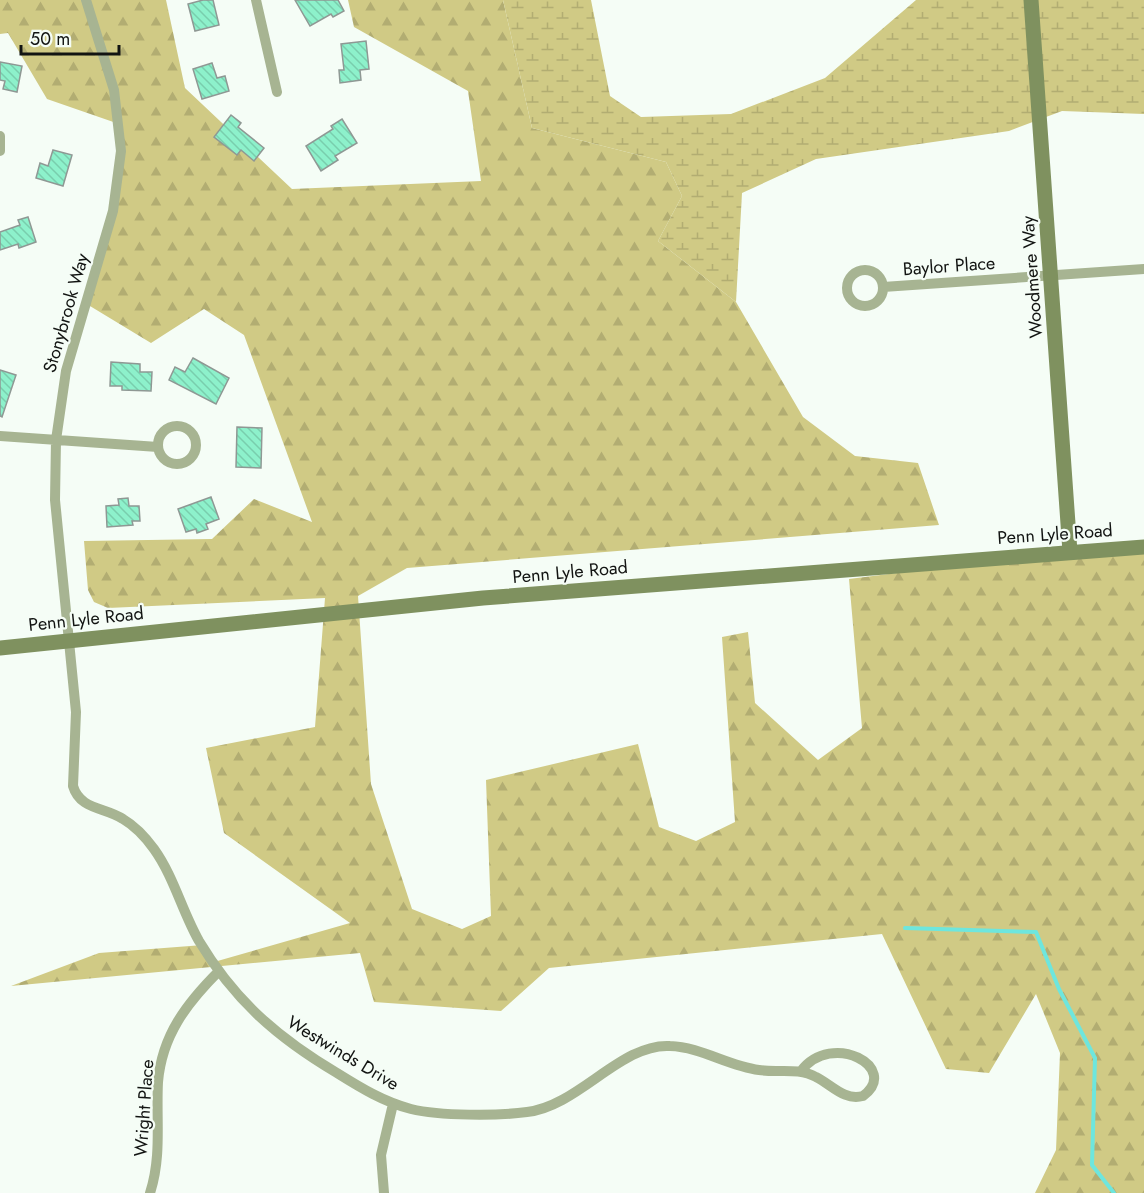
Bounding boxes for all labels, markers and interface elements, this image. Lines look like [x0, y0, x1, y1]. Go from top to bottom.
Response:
scale bar [21, 18, 118, 56]
text: 50 m [30, 26, 70, 52]
street label: Woodmere Way [1015, 215, 1049, 339]
street label: Stonybrook Way [37, 250, 95, 376]
street label: Baylor Place [902, 250, 996, 282]
street label: Penn Lyle Road [996, 517, 1114, 551]
street label: Penn Lyle Road [511, 554, 629, 590]
street label: Penn Lyle Road [27, 600, 145, 638]
street label: Westwinds Drive [282, 1009, 404, 1097]
street label: Wright Place [128, 1059, 160, 1157]

